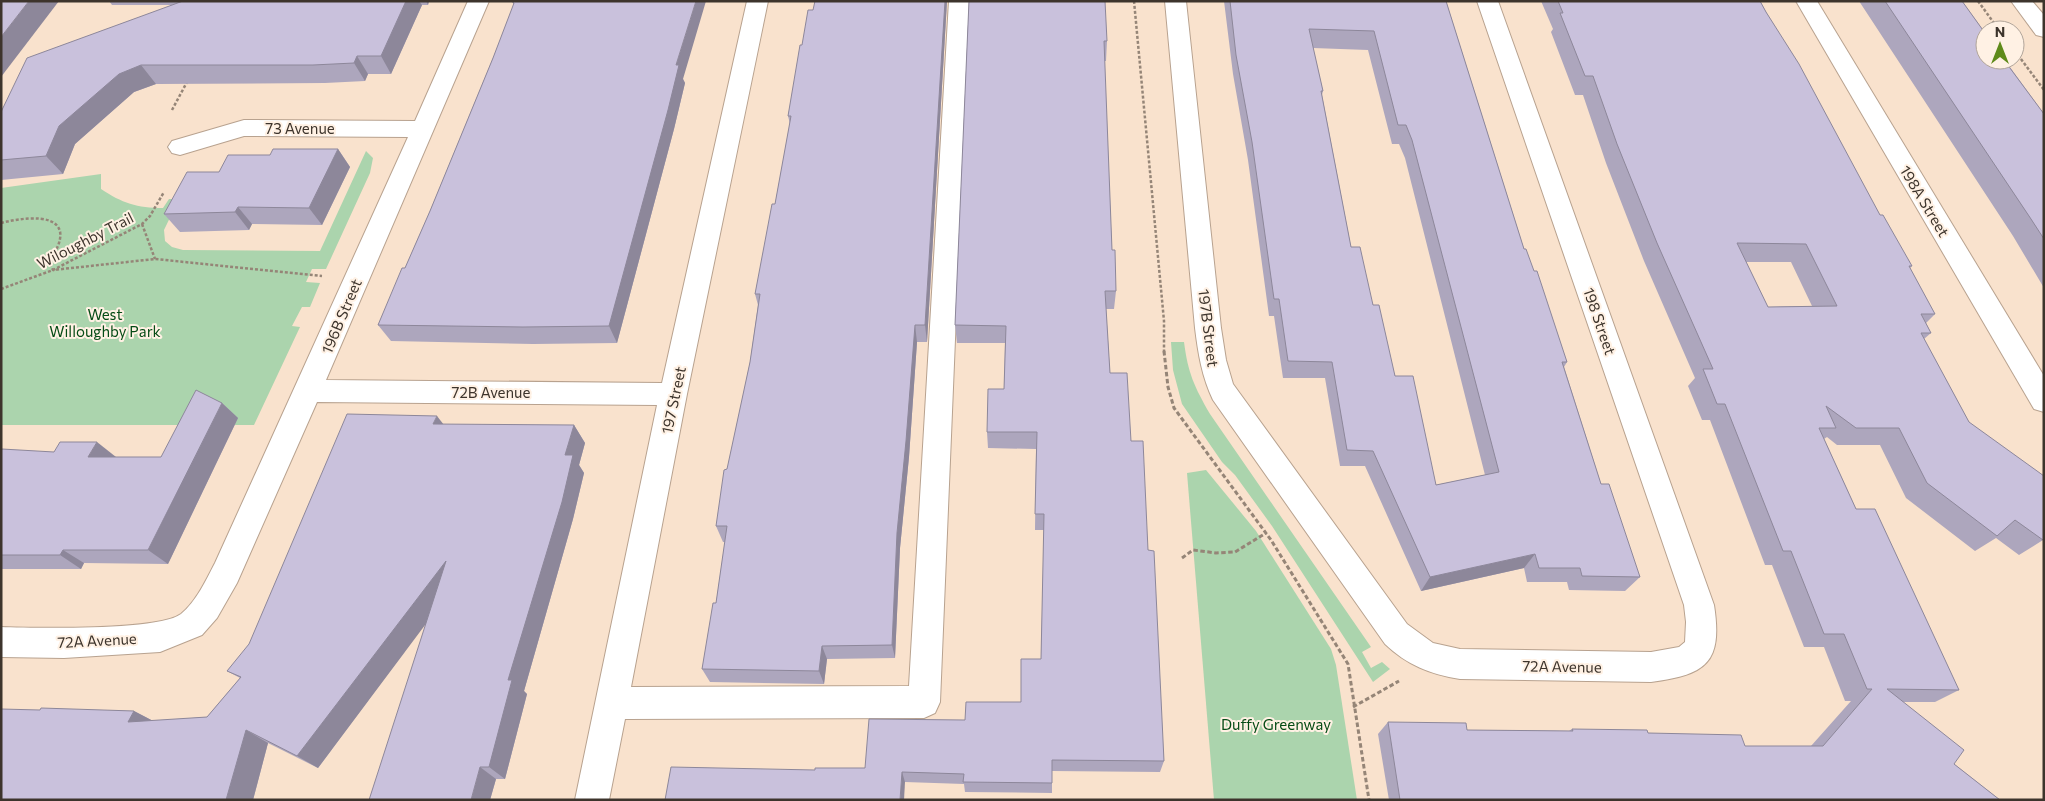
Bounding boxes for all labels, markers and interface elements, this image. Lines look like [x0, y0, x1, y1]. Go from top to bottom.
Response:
north arrow [1975, 20, 2025, 70]
text: N [1995, 23, 2005, 40]
street label: 73 Avenue [265, 119, 335, 137]
street label: 198A Street [1897, 162, 1953, 240]
street label: Wiloughby Trail [34, 208, 136, 272]
street label: 196B Street [317, 276, 365, 356]
street label: 198 Street [1580, 285, 1620, 357]
street label: 197B Street [1195, 288, 1223, 368]
park label: West Willoughby Park [49, 305, 161, 340]
street label: 197 Street [657, 365, 689, 435]
street label: 72B Avenue [452, 383, 530, 401]
street label: 72A Avenue [57, 629, 137, 651]
street label: 72A Avenue [1522, 656, 1602, 676]
park label: Duffy Greenway [1221, 715, 1331, 733]

